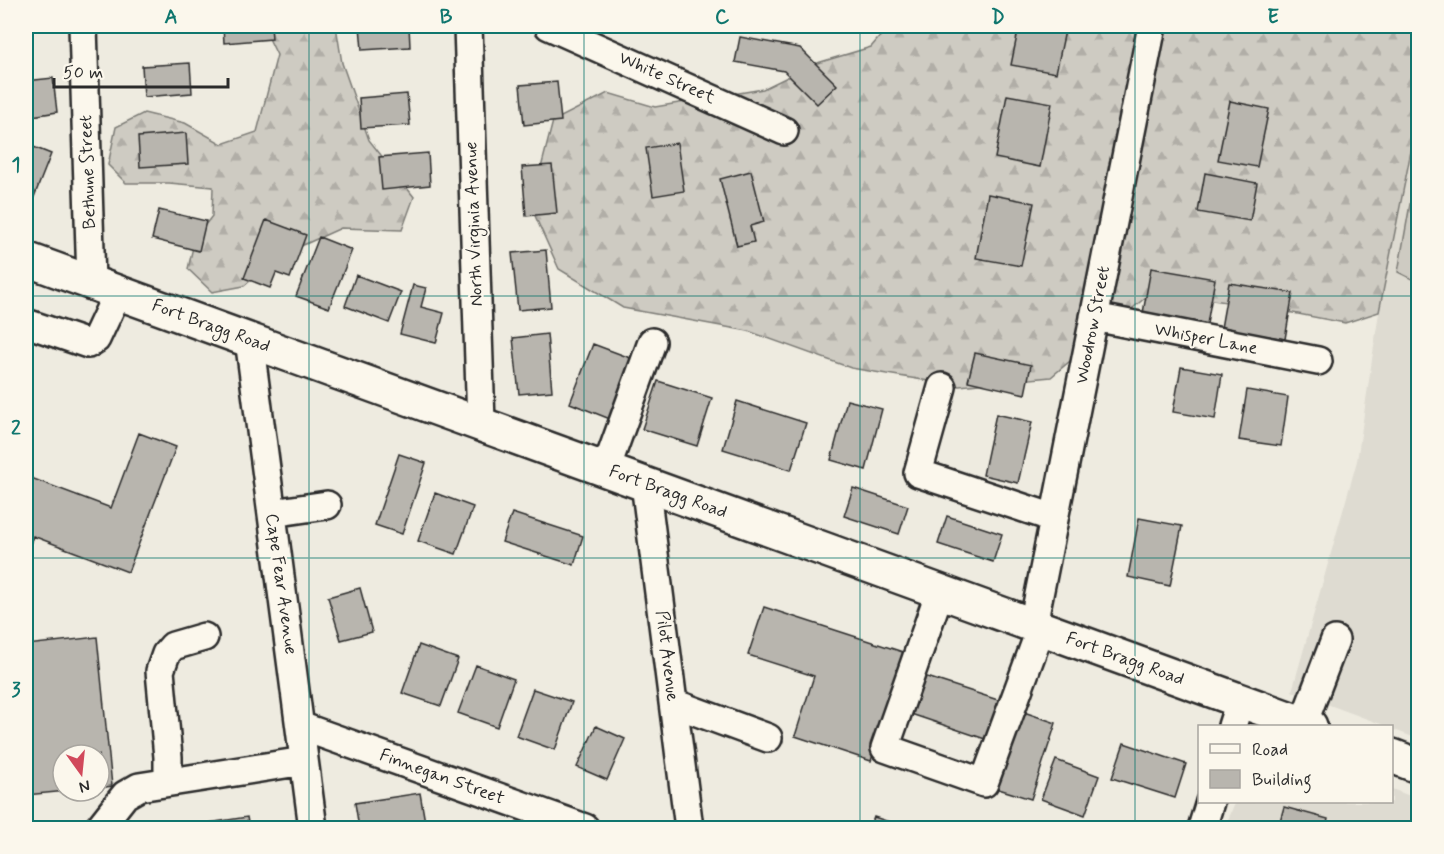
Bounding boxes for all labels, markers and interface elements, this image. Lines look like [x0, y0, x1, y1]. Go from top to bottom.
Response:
text: A [164, 4, 178, 31]
text: B [440, 4, 453, 31]
text: C [715, 4, 730, 31]
text: D [991, 4, 1005, 31]
text: E [1267, 4, 1279, 31]
street label: White Street [615, 46, 719, 110]
scale bar [54, 51, 228, 89]
text: 50 m [63, 61, 103, 85]
street label: Bethune Street [74, 114, 102, 230]
street label: North Virginia Avenue [459, 141, 490, 307]
text: 1 [12, 152, 20, 179]
street label: Woodrow Street [1070, 264, 1116, 386]
street label: Fort Bragg Road [148, 294, 273, 359]
street label: Whisper Lane [1152, 317, 1260, 361]
text: 2 [11, 415, 21, 442]
street label: Fort Bragg Road [605, 460, 730, 525]
street label: Cape Fear Avenue [259, 512, 303, 656]
street label: Pilot Avenue [650, 609, 684, 703]
street label: Fort Bragg Road [1062, 627, 1187, 692]
text: 3 [11, 677, 21, 704]
legend [1198, 725, 1393, 803]
text: Road [1252, 738, 1288, 762]
north arrow [51, 743, 111, 803]
street label: Finnegan Street [376, 743, 508, 811]
text: Building [1252, 768, 1312, 794]
text: N [77, 775, 92, 798]

